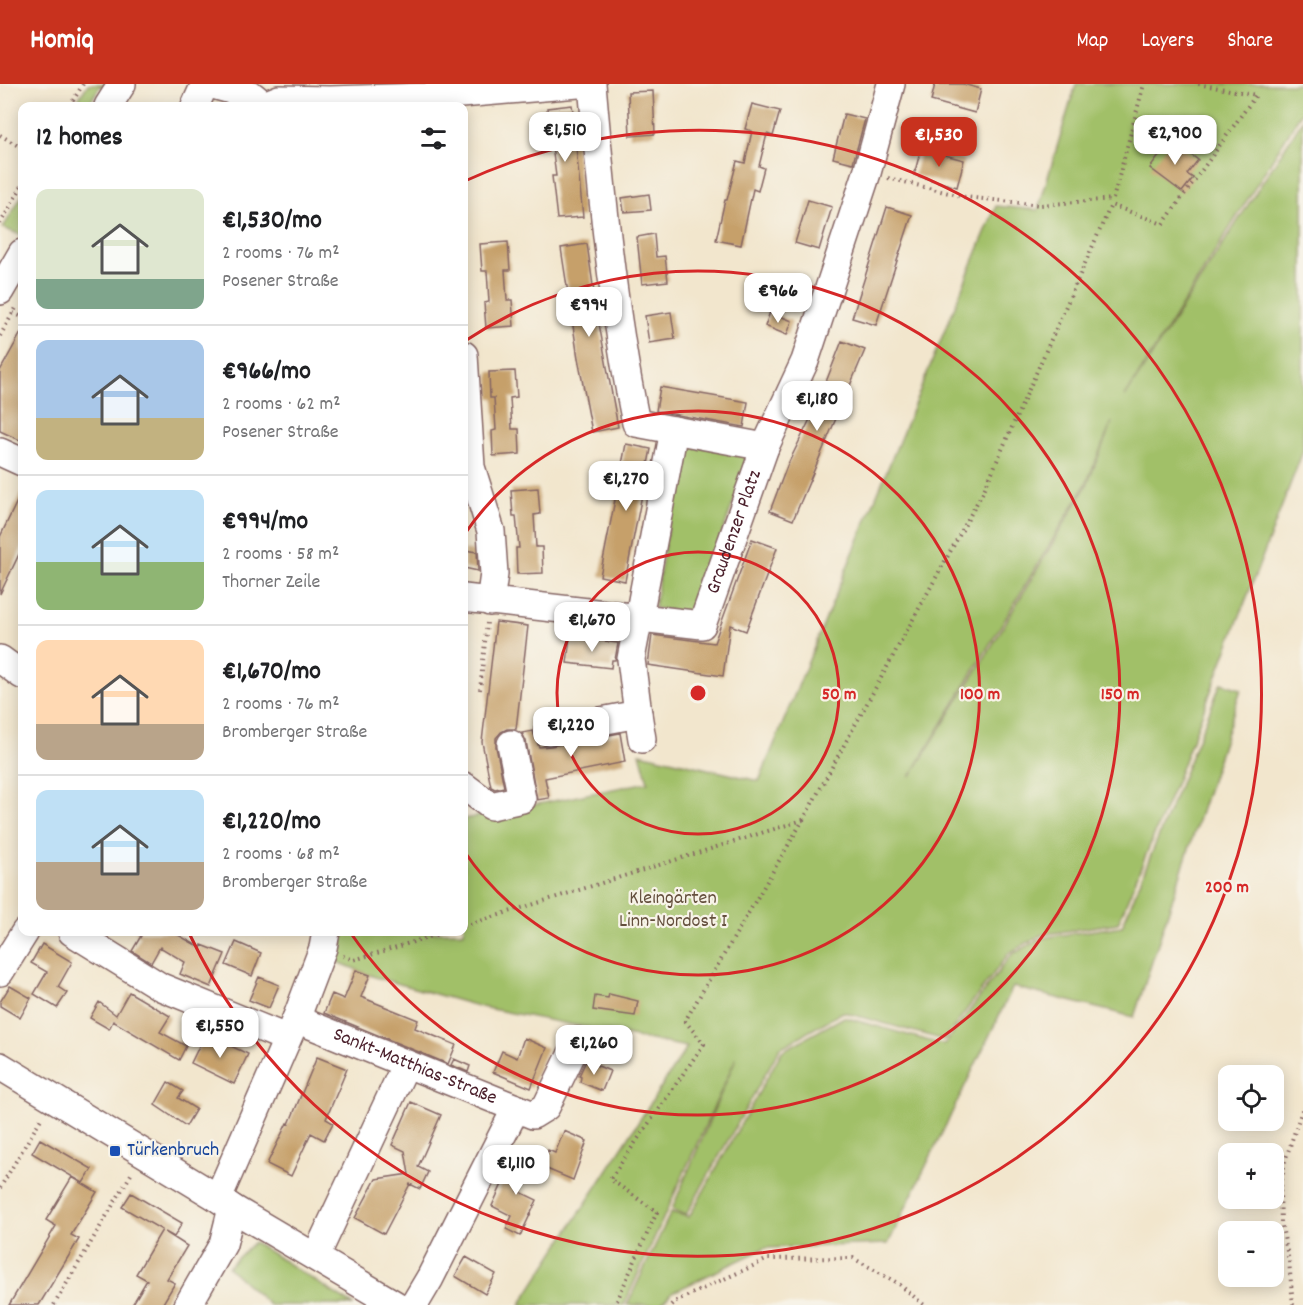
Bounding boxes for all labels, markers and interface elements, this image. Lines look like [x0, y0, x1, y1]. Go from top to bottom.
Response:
text: Homiq [30, 22, 94, 62]
text: Map [1077, 27, 1108, 57]
text: Layers [1141, 27, 1194, 57]
text: Share [1227, 27, 1273, 57]
pin: €1,510 [516, 112, 614, 163]
pin: €2,900 [1126, 115, 1224, 166]
text: €1,510 [543, 117, 587, 145]
pin: €1,530 [890, 117, 988, 168]
text: 12 homes [36, 120, 123, 157]
text: €2,900 [1148, 120, 1202, 148]
icon: filters [417, 122, 450, 155]
text: €1,530 [915, 122, 963, 150]
text: €1,530/mo [222, 203, 322, 240]
icon: home [84, 213, 156, 285]
text: 2 rooms · 76 m² [222, 240, 340, 268]
text: Posener Straße [222, 268, 339, 296]
pin: €966 [742, 273, 814, 324]
text: €966 [758, 278, 798, 306]
pin: €994 [553, 287, 625, 338]
text: €994 [570, 292, 608, 320]
text: €966/mo [222, 354, 311, 391]
icon: home [84, 364, 156, 436]
pin: €1,180 [768, 381, 866, 432]
text: €1,180 [796, 386, 838, 414]
text: 2 rooms · 62 m² [222, 391, 341, 419]
text: Posener Straße [222, 419, 339, 447]
pin: €1,270 [577, 461, 675, 512]
text: €1,270 [603, 466, 649, 494]
street label: Graudenzer Platz [700, 466, 770, 598]
text: €994/mo [222, 504, 308, 541]
icon: home [84, 514, 156, 586]
text: 2 rooms · 58 m² [222, 541, 339, 569]
text: Thorner Zeile [222, 569, 320, 597]
pin: €1,670 [543, 602, 641, 653]
text: €1,670 [568, 607, 616, 635]
text: €1,670/mo [222, 654, 321, 691]
icon: home [84, 664, 156, 736]
centre of rings [688, 683, 708, 703]
text: 50 m [822, 683, 856, 708]
text: 100 m [960, 683, 1000, 708]
text: 150 m [1101, 683, 1139, 708]
text: 2 rooms · 76 m² [222, 691, 340, 719]
pin: €1,220 [522, 707, 620, 758]
text: €1,220 [547, 712, 595, 740]
text: Bromberger Straße [222, 719, 367, 747]
text: €1,220/mo [222, 804, 321, 841]
icon: home [84, 814, 156, 886]
text: 2 rooms · 68 m² [222, 841, 340, 869]
text: Bromberger Straße [222, 869, 367, 897]
text: 200 m [1205, 876, 1249, 901]
park label: Kleingärten Linn-Nordost I [619, 885, 727, 936]
pin: €1,550 [171, 1008, 269, 1059]
text: €1,550 [196, 1013, 244, 1041]
street label: Sankt-Matthias-Straße [328, 1021, 501, 1113]
pin: €1,260 [545, 1025, 643, 1076]
text: €1,260 [570, 1030, 618, 1058]
map controls [1218, 1065, 1284, 1287]
button: locate [1218, 1065, 1284, 1131]
place label: Türkenbruch [127, 1137, 219, 1165]
button: + [1218, 1143, 1284, 1209]
marker: Türkenbruch [108, 1144, 122, 1158]
pin: €1,110 [467, 1145, 565, 1196]
text: €1,110 [497, 1150, 536, 1178]
button: − [1218, 1221, 1284, 1287]

